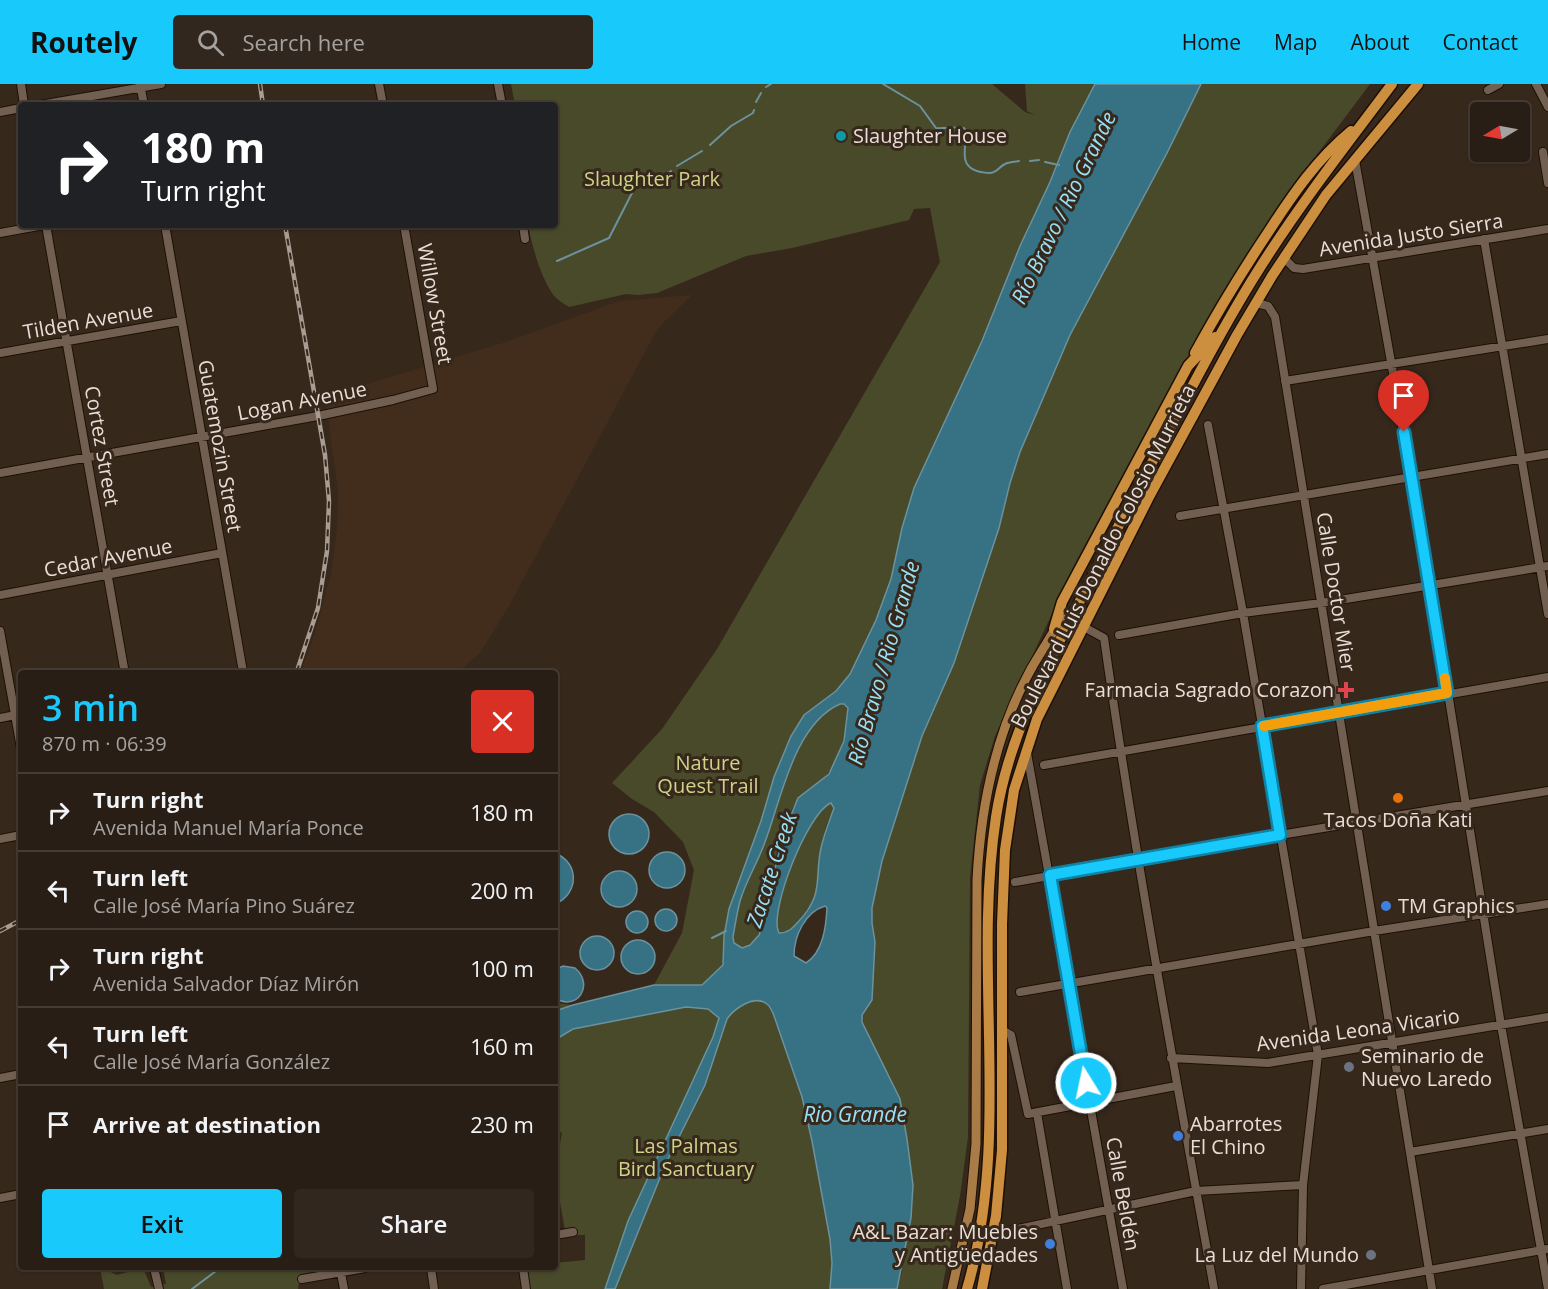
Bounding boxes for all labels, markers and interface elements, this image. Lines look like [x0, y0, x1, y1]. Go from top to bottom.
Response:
search box [173, 15, 593, 69]
text: Routely [30, 23, 137, 61]
icon: search [194, 26, 227, 59]
text: Search here [242, 27, 365, 57]
text: Home [1182, 28, 1241, 56]
text: Map [1274, 28, 1317, 56]
text: About [1350, 28, 1410, 56]
text: Contact [1443, 28, 1518, 56]
north arrow [1470, 102, 1530, 162]
map controls [1470, 102, 1530, 162]
water label: Río Bravo / Rio Grande [1004, 107, 1122, 308]
text: 180 m [141, 118, 265, 175]
place label: Slaughter House [853, 122, 1007, 149]
icon: right [42, 126, 120, 204]
marker: Slaughter House [834, 129, 848, 143]
park label: Slaughter Park [584, 165, 721, 192]
text: Turn right [141, 172, 266, 209]
street label: Avenida Justo Sierra [1317, 207, 1505, 262]
street label: Willow Street [412, 241, 459, 366]
street label: Tilden Avenue [21, 296, 155, 345]
street label: Guatemozin Street [192, 358, 249, 534]
pin [1378, 370, 1429, 432]
street label: Logan Avenue [235, 375, 369, 426]
icon: arrive [1387, 379, 1420, 412]
street label: Boulevard Luis Donaldo Colosio Murrieta [1004, 380, 1201, 732]
street label: Cortez Street [79, 384, 126, 508]
street label: Calle Doctor Mier [1311, 510, 1362, 674]
street label: Cedar Avenue [41, 532, 174, 583]
water label: Río Bravo / Rio Grande [841, 558, 926, 768]
place label: Farmacia Sagrado Corazon [1085, 676, 1334, 703]
text: 3 min [42, 683, 139, 732]
marker: Farmacia Sagrado Corazon [1339, 683, 1353, 697]
button: close [471, 690, 534, 753]
text: 870 m · 06:39 [42, 730, 167, 757]
park label: Nature Quest Trail [657, 749, 759, 799]
text: Turn right [93, 784, 204, 814]
marker: Tacos Doña Kati [1391, 791, 1405, 805]
icon: right [42, 796, 75, 829]
text: 180 m [470, 797, 534, 827]
place label: Tacos Doña Kati [1323, 806, 1473, 833]
water label: Zacate Creek [739, 808, 803, 932]
text: Avenida Manuel María Ponce [93, 814, 364, 841]
text: Turn left [93, 862, 188, 892]
icon: left [42, 874, 75, 907]
text: 200 m [470, 875, 534, 905]
text: Calle José María Pino Suárez [93, 892, 355, 919]
place label: TM Graphics [1398, 892, 1515, 919]
marker: TM Graphics [1379, 899, 1393, 913]
text: Turn right [93, 940, 204, 970]
icon: right [42, 952, 75, 985]
text: 100 m [470, 953, 534, 983]
text: Avenida Salvador Díaz Mirón [93, 970, 359, 997]
street label: Avenida Leona Vicario [1255, 1002, 1461, 1057]
text: Turn left [93, 1018, 188, 1048]
icon: left [42, 1030, 75, 1063]
text: 160 m [470, 1031, 534, 1061]
place label: Seminario de Nuevo Laredo [1361, 1042, 1492, 1092]
text: Calle José María González [93, 1048, 330, 1075]
position arrow [1054, 1051, 1118, 1115]
marker: Seminario de Nuevo Laredo [1342, 1060, 1356, 1074]
water label: Rio Grande [803, 1100, 907, 1128]
icon: arrive [42, 1108, 75, 1141]
text: Arrive at destination [93, 1109, 321, 1139]
text: 230 m [470, 1109, 534, 1139]
place label: Abarrotes El Chino [1190, 1110, 1282, 1160]
marker: Abarrotes El Chino [1171, 1129, 1185, 1143]
park label: Las Palmas Bird Sanctuary [618, 1132, 755, 1182]
street label: Calle Beldén [1100, 1135, 1147, 1253]
button: Exit [42, 1189, 282, 1258]
button: Share [294, 1189, 534, 1258]
place label: A&L Bazar: Muebles y Antigüedades [852, 1218, 1038, 1268]
marker: A&L Bazar: Muebles y Antigüedades [1043, 1237, 1057, 1251]
place label: La Luz del Mundo [1194, 1241, 1359, 1268]
marker: La Luz del Mundo [1364, 1248, 1378, 1262]

